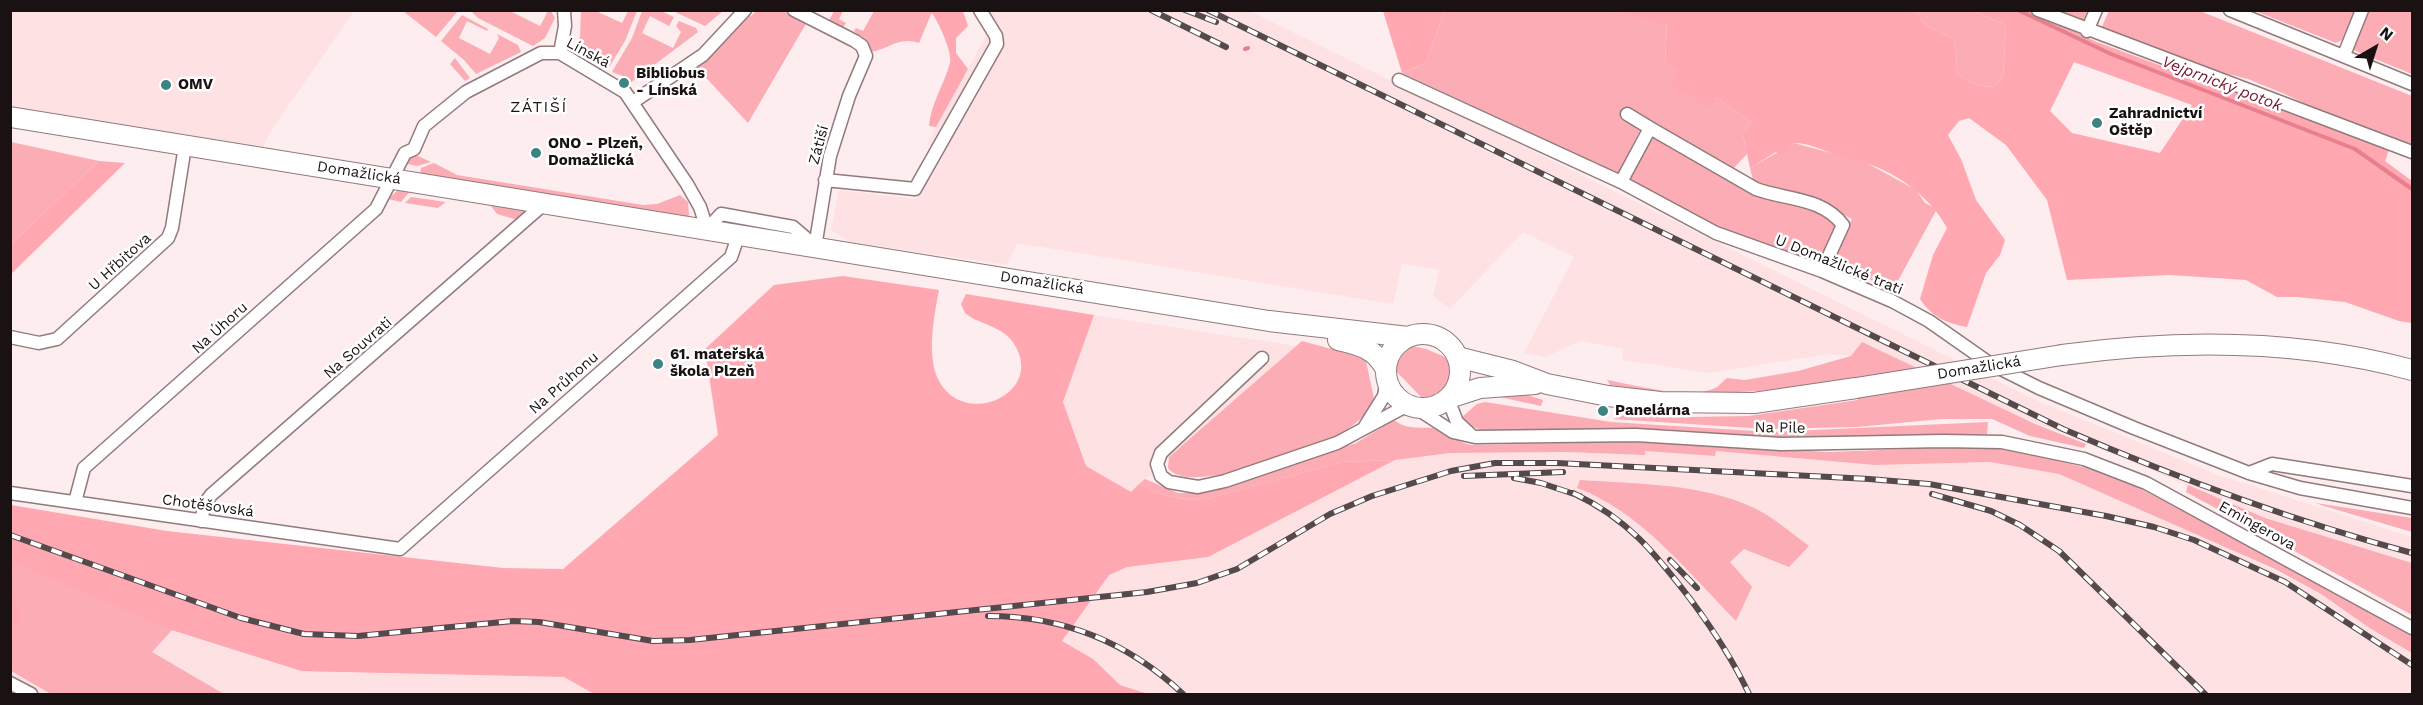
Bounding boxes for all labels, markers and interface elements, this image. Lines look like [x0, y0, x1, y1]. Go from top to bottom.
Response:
north arrow [2345, 18, 2405, 78]
text: N [2376, 23, 2397, 45]
street label: Línská [563, 34, 613, 72]
water label: Vejprnický potok [2159, 52, 2285, 116]
place label: Bibliobus - Línská [636, 65, 705, 100]
place label: OMV [178, 76, 213, 94]
marker: Bibliobus - Línská [617, 76, 631, 90]
marker: OMV [159, 78, 173, 92]
district label: ZÁTIŠÍ [510, 97, 568, 117]
place label: Zahradnictví Oštěp [2109, 105, 2202, 140]
marker: Zahradnictví Oštěp [2090, 116, 2104, 130]
street label: Zátiší [805, 123, 833, 167]
place label: ONO - Plzeň, Domažlická [548, 135, 643, 170]
marker: ONO - Plzeň, Domažlická [529, 146, 543, 160]
street label: Domažlická [316, 158, 402, 188]
street label: U Hřbitova [85, 229, 155, 295]
street label: U Domažlické trati [1773, 231, 1905, 299]
street label: Domažlická [999, 268, 1085, 298]
street label: Na Úhoru [188, 298, 252, 358]
street label: Na Souvrati [320, 313, 396, 383]
place label: 61. mateřská škola Plzeň [670, 346, 764, 381]
street label: Na Průhonu [526, 348, 602, 418]
street label: Domažlická [1936, 353, 2022, 383]
marker: 61. mateřská škola Plzeň [651, 357, 665, 371]
place label: Panelárna [1615, 402, 1690, 420]
marker: Panelárna [1596, 404, 1610, 418]
street label: Na Pile [1754, 419, 1806, 437]
street label: Chotěšovská [161, 491, 255, 521]
street label: Emingerova [2216, 498, 2298, 554]

